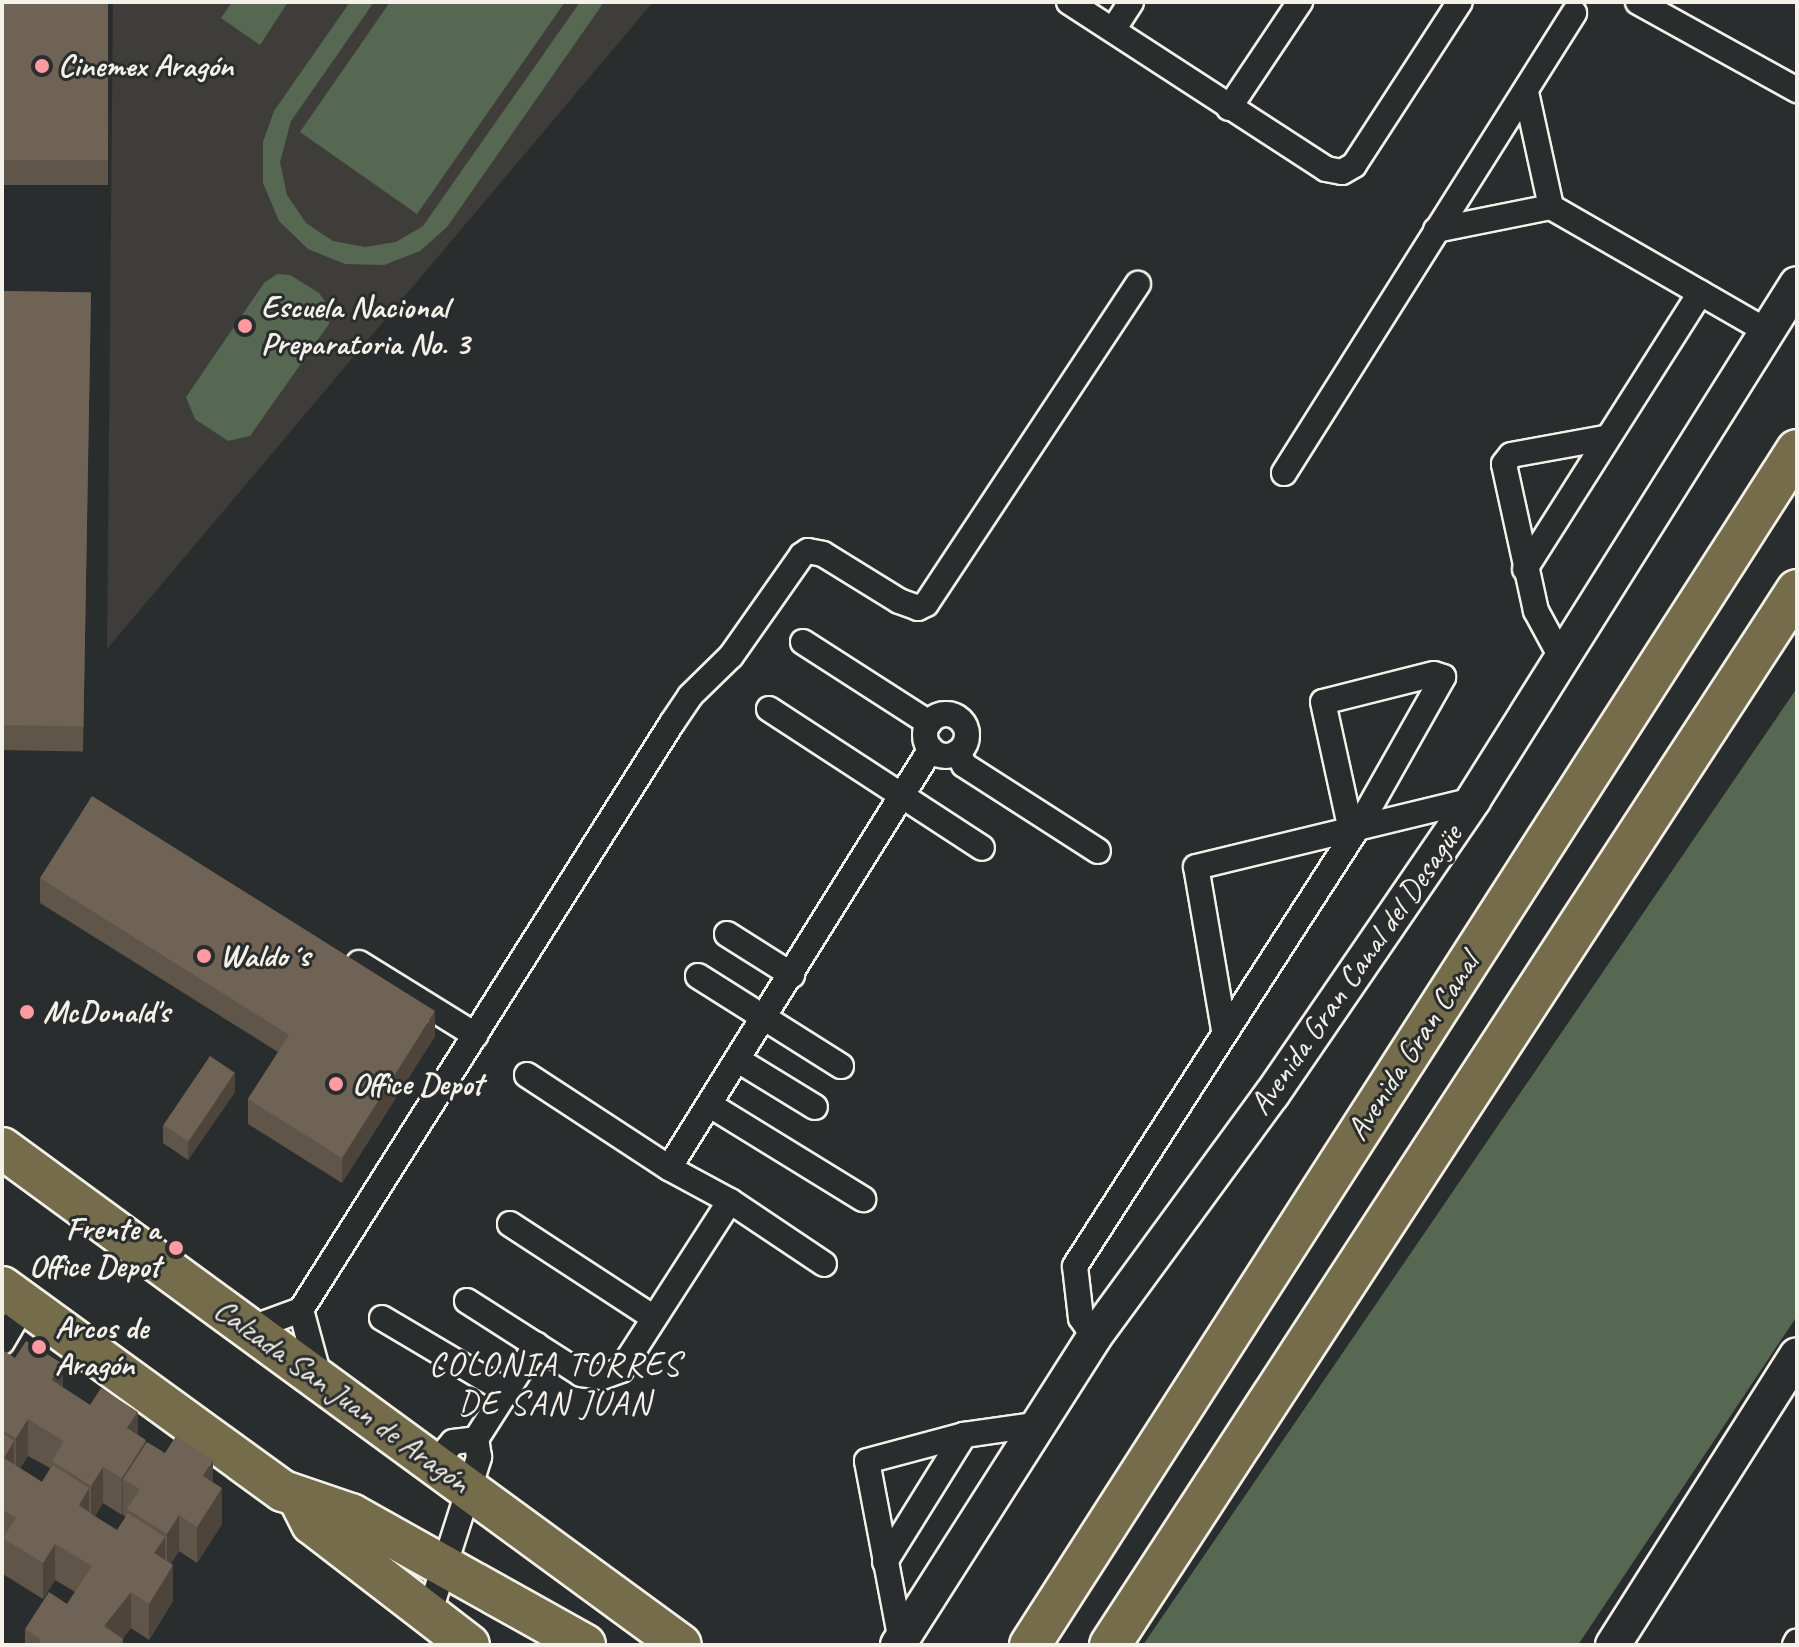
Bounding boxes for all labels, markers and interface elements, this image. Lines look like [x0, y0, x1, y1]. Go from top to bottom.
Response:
place label: Cinemex Aragón [58, 47, 233, 85]
marker: Cinemex Aragón [33, 57, 51, 75]
place label: Escuela Nacional Preparatoria No. 3 [261, 289, 469, 364]
marker: Escuela Nacional Preparatoria No. 3 [236, 317, 254, 335]
street label: Avenida Gran Canal del Desagüe [1241, 817, 1471, 1123]
place label: Waldo´s [220, 937, 310, 975]
street label: Avenida Gran Canal [1338, 946, 1488, 1148]
marker: Waldo´s [195, 947, 213, 965]
place label: McDonald's [43, 993, 170, 1031]
marker: McDonald's [18, 1003, 36, 1021]
place label: Office Depot [352, 1065, 483, 1103]
marker: Office Depot [327, 1075, 345, 1093]
place label: Frente a Office Depot [29, 1211, 160, 1286]
marker: Frente a Office Depot [167, 1239, 185, 1257]
street label: Calzada San Juan de Aragón [207, 1290, 477, 1502]
place label: Arcos de Aragón [55, 1310, 148, 1385]
marker: Arcos de Aragón [30, 1338, 48, 1356]
district label: COLONIA TORRES DE SAN JUAN [431, 1343, 679, 1422]

